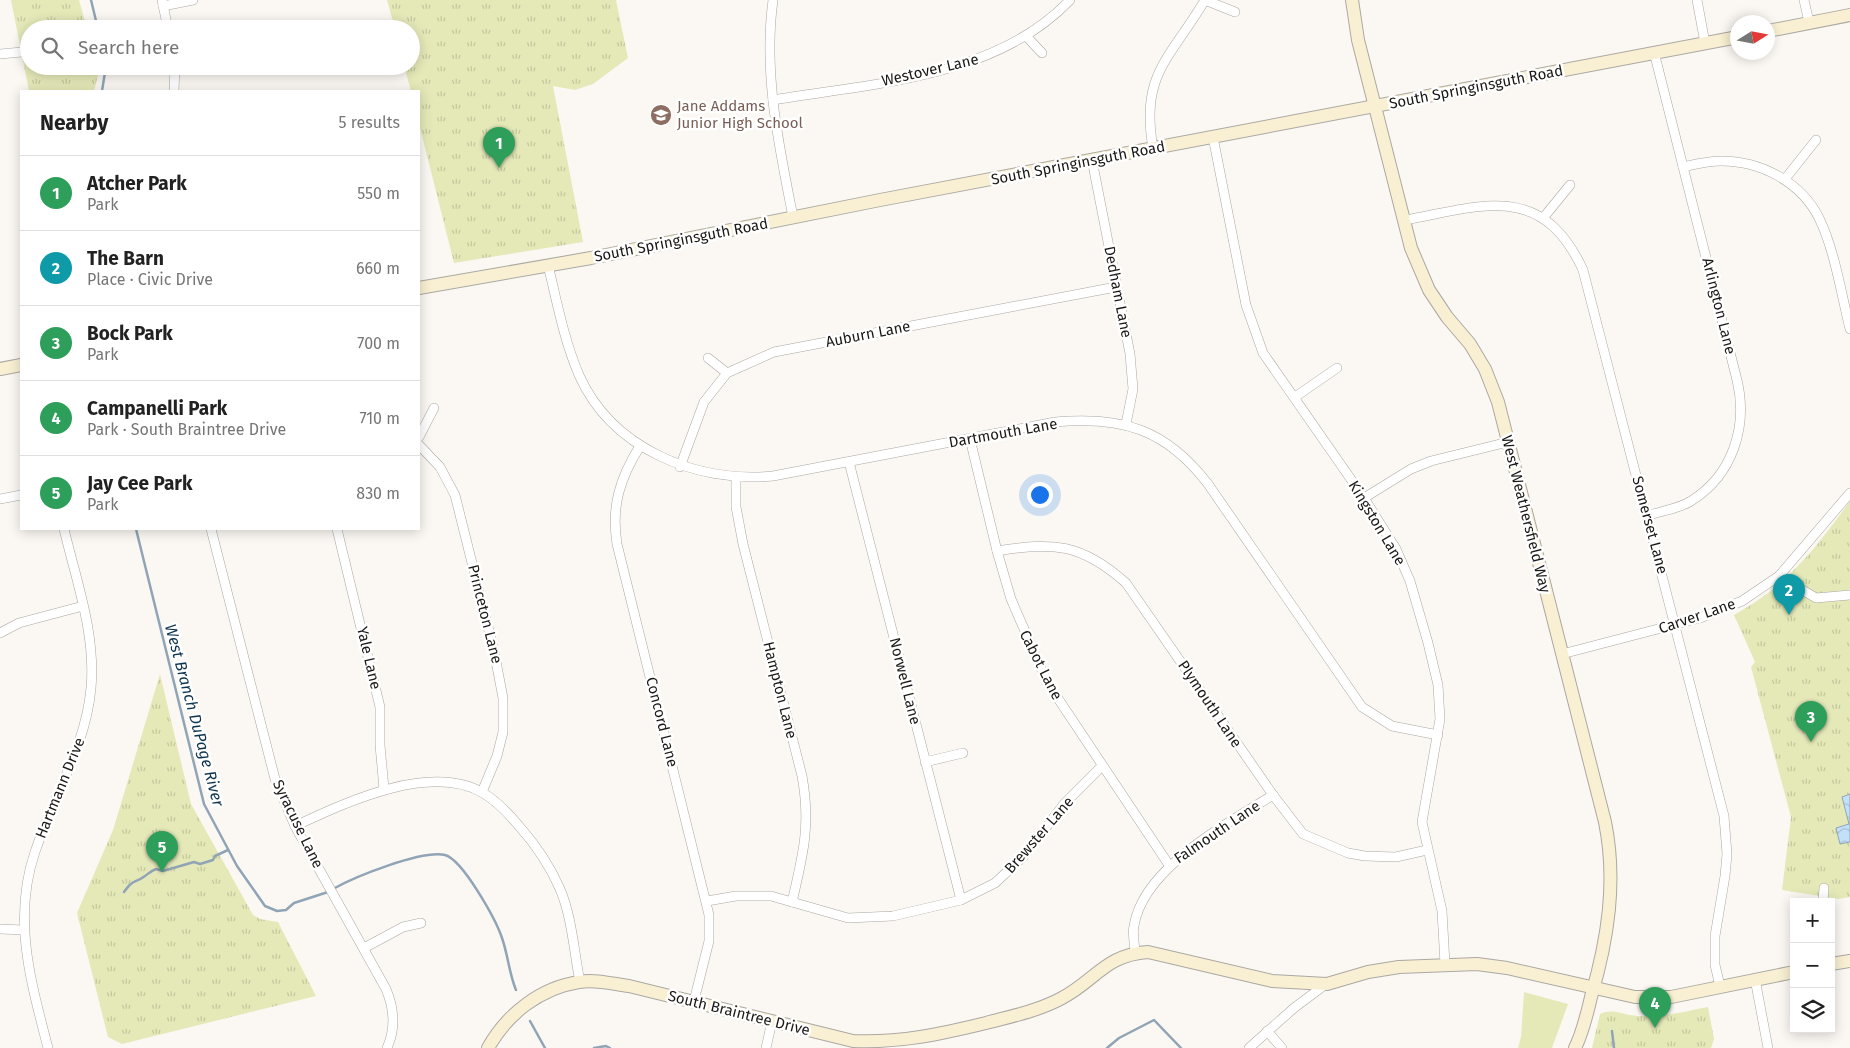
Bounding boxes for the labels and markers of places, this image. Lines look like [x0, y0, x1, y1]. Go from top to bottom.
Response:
place label: Jane Addams Junior High School [677, 97, 804, 132]
school or university icon: Jane Addams Junior High School [649, 103, 673, 127]
pin: 1 [483, 127, 515, 168]
pin: 2 [1773, 574, 1805, 615]
pin: 3 [1795, 701, 1827, 742]
pin: 5 [146, 831, 178, 872]
pin: 4 [1639, 987, 1671, 1028]

